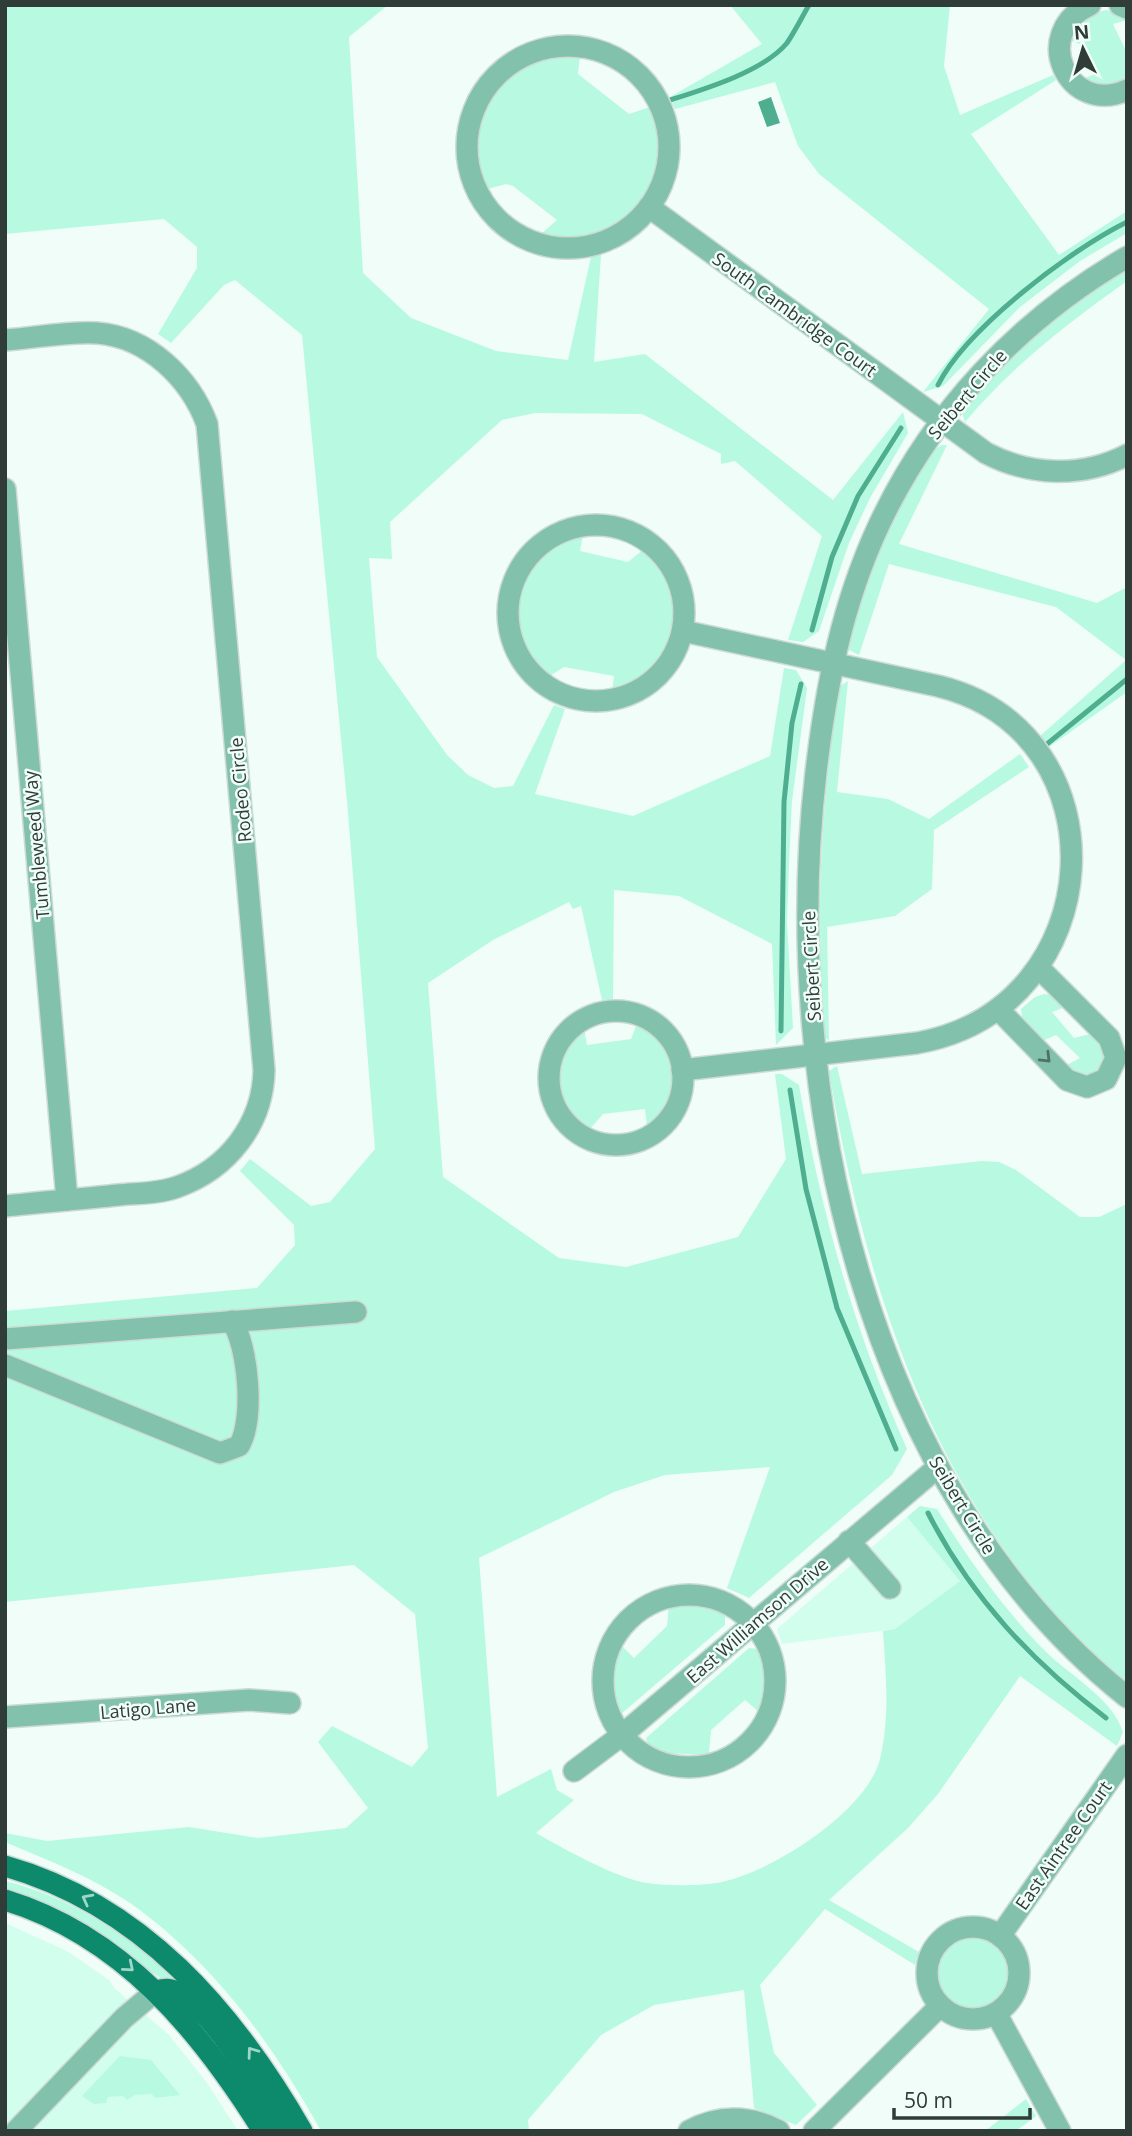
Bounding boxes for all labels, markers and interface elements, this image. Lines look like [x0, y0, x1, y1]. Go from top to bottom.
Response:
north arrow [1048, 14, 1118, 84]
text: N [1073, 18, 1090, 46]
street label: South Cambridge Court [708, 246, 882, 382]
street label: Seibert Circle [922, 344, 1012, 444]
street label: Rodeo Circle [223, 737, 257, 843]
street label: Tumbleweed Way [17, 769, 54, 920]
street label: Seibert Circle [796, 910, 826, 1022]
one-way arrow [1037, 1050, 1050, 1063]
street label: Seibert Circle [924, 1451, 1002, 1559]
street label: East Williamson Drive [681, 1552, 833, 1688]
street label: Latigo Lane [99, 1692, 197, 1724]
street label: East Aintree Court [1009, 1776, 1117, 1914]
one-way arrow [82, 1894, 95, 1907]
one-way arrow [121, 1959, 134, 1971]
one-way arrow [248, 2047, 261, 2060]
scale bar [894, 2076, 1030, 2120]
text: 50 m [904, 2086, 953, 2114]

